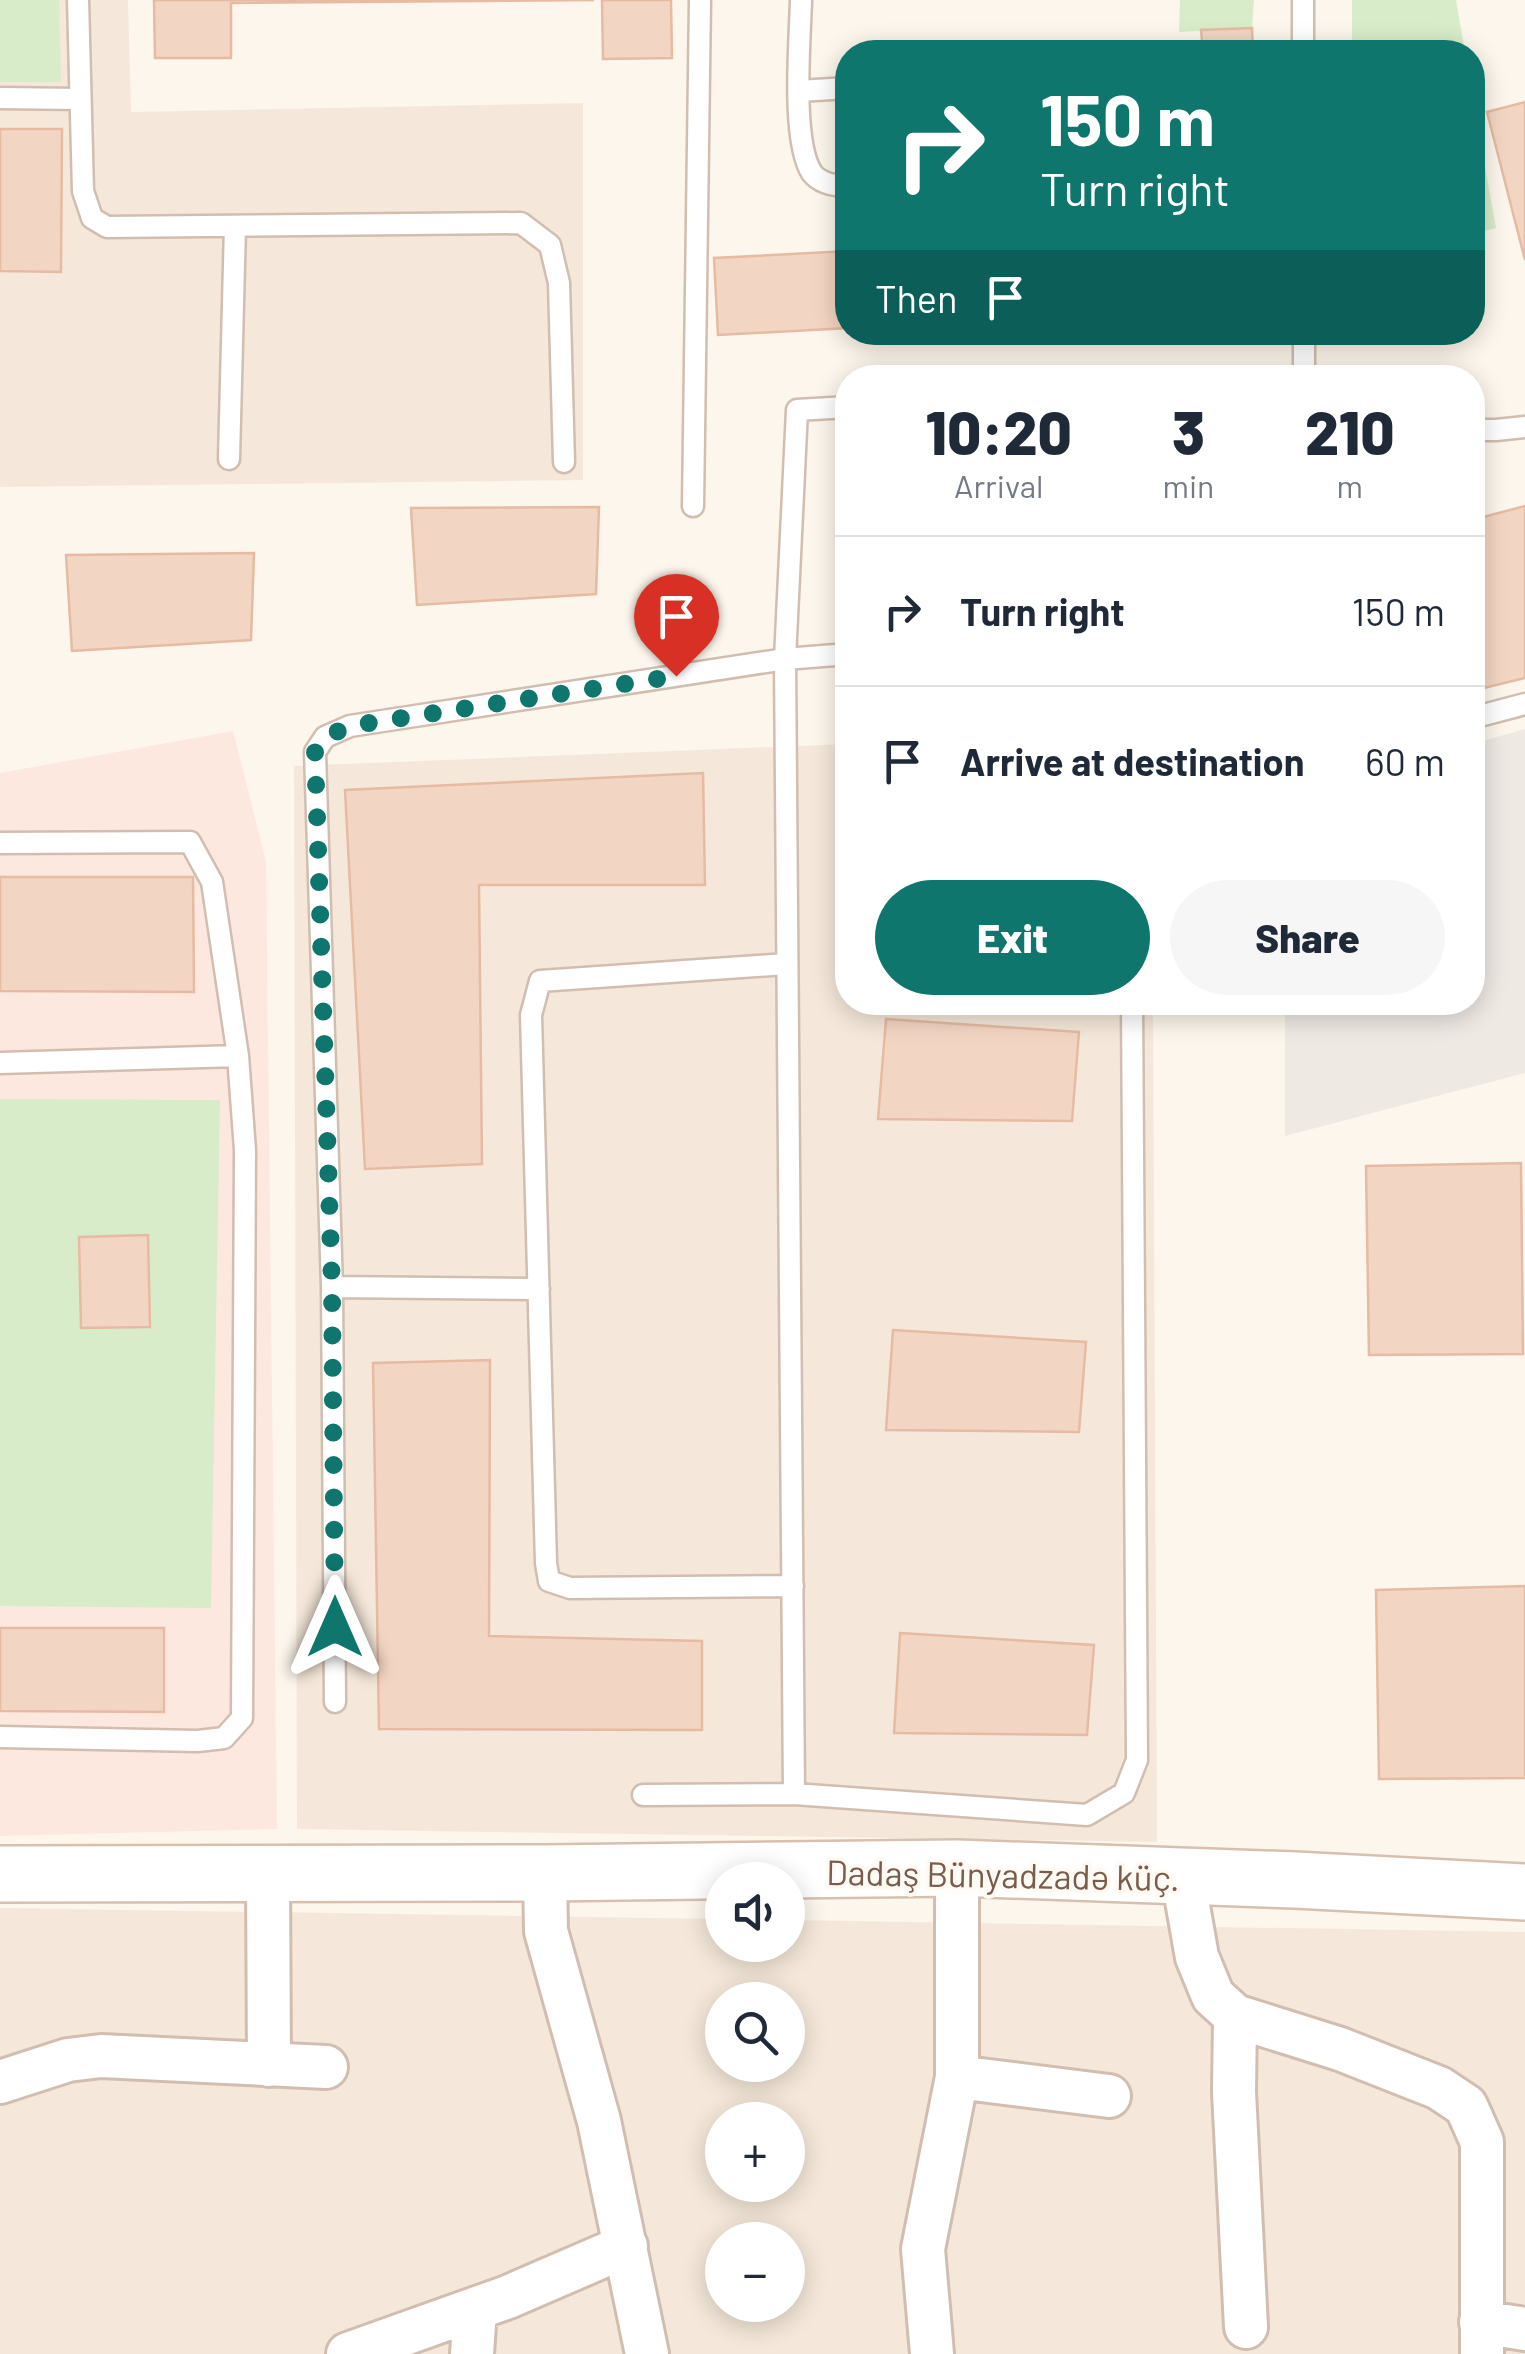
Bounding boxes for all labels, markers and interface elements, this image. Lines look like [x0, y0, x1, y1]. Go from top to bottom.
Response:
text: 150 m [1040, 76, 1215, 160]
icon: right [875, 80, 1005, 210]
text: Turn right [1040, 161, 1230, 215]
icon: arrive [978, 270, 1033, 325]
text: Then [875, 275, 958, 321]
text: 10:20 [926, 395, 1072, 467]
text: 3 [1172, 395, 1205, 467]
text: 210 [1305, 395, 1394, 467]
text: Arrival [954, 466, 1043, 504]
text: min [1162, 466, 1214, 504]
text: m [1336, 466, 1363, 504]
pin [634, 574, 719, 677]
icon: right [875, 584, 930, 639]
text: Turn right [960, 588, 1125, 634]
text: 150 m [1352, 588, 1445, 634]
icon: arrive [649, 589, 704, 644]
icon: arrive [875, 734, 930, 789]
text: Arrive at destination [960, 738, 1305, 784]
text: 60 m [1365, 738, 1445, 784]
button: Exit [875, 880, 1150, 995]
button: Share [1170, 880, 1445, 995]
position arrow [283, 1575, 387, 1679]
street label: Dadaş Bünyadzadə küç. [826, 1850, 1180, 1898]
map controls [705, 1862, 805, 2322]
button: sound [705, 1862, 805, 1962]
button: search [705, 1982, 805, 2082]
button: + [705, 2102, 805, 2202]
button: − [705, 2222, 805, 2322]

